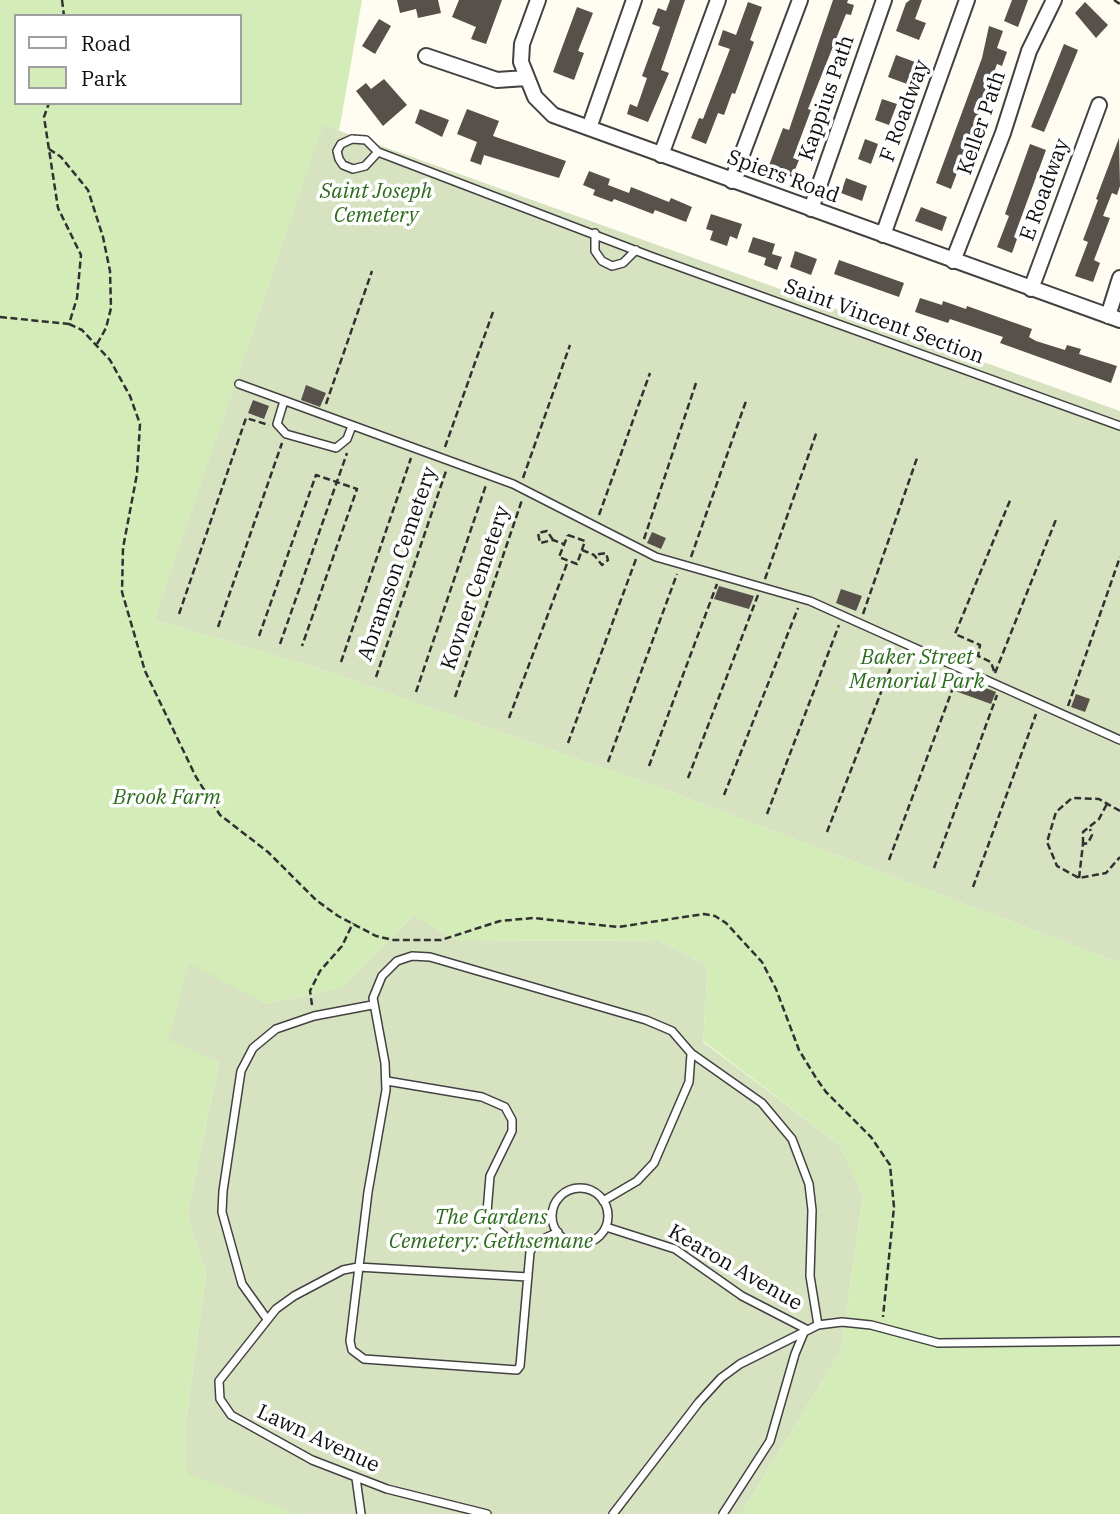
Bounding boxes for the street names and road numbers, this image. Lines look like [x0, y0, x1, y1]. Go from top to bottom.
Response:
street label: Kappius Path [794, 32, 860, 164]
street label: F Roadway [875, 57, 935, 165]
street label: Keller Path [952, 68, 1012, 178]
street label: E Roadway [1015, 135, 1075, 245]
street label: Spiers Road [723, 145, 843, 209]
street label: Saint Vincent Section [781, 274, 987, 370]
street label: Abramson Cemetery [353, 464, 443, 664]
street label: Kovner Cemetery [436, 503, 516, 673]
street label: Kearon Avenue [664, 1219, 806, 1317]
street label: Lawn Avenue [253, 1400, 383, 1478]

